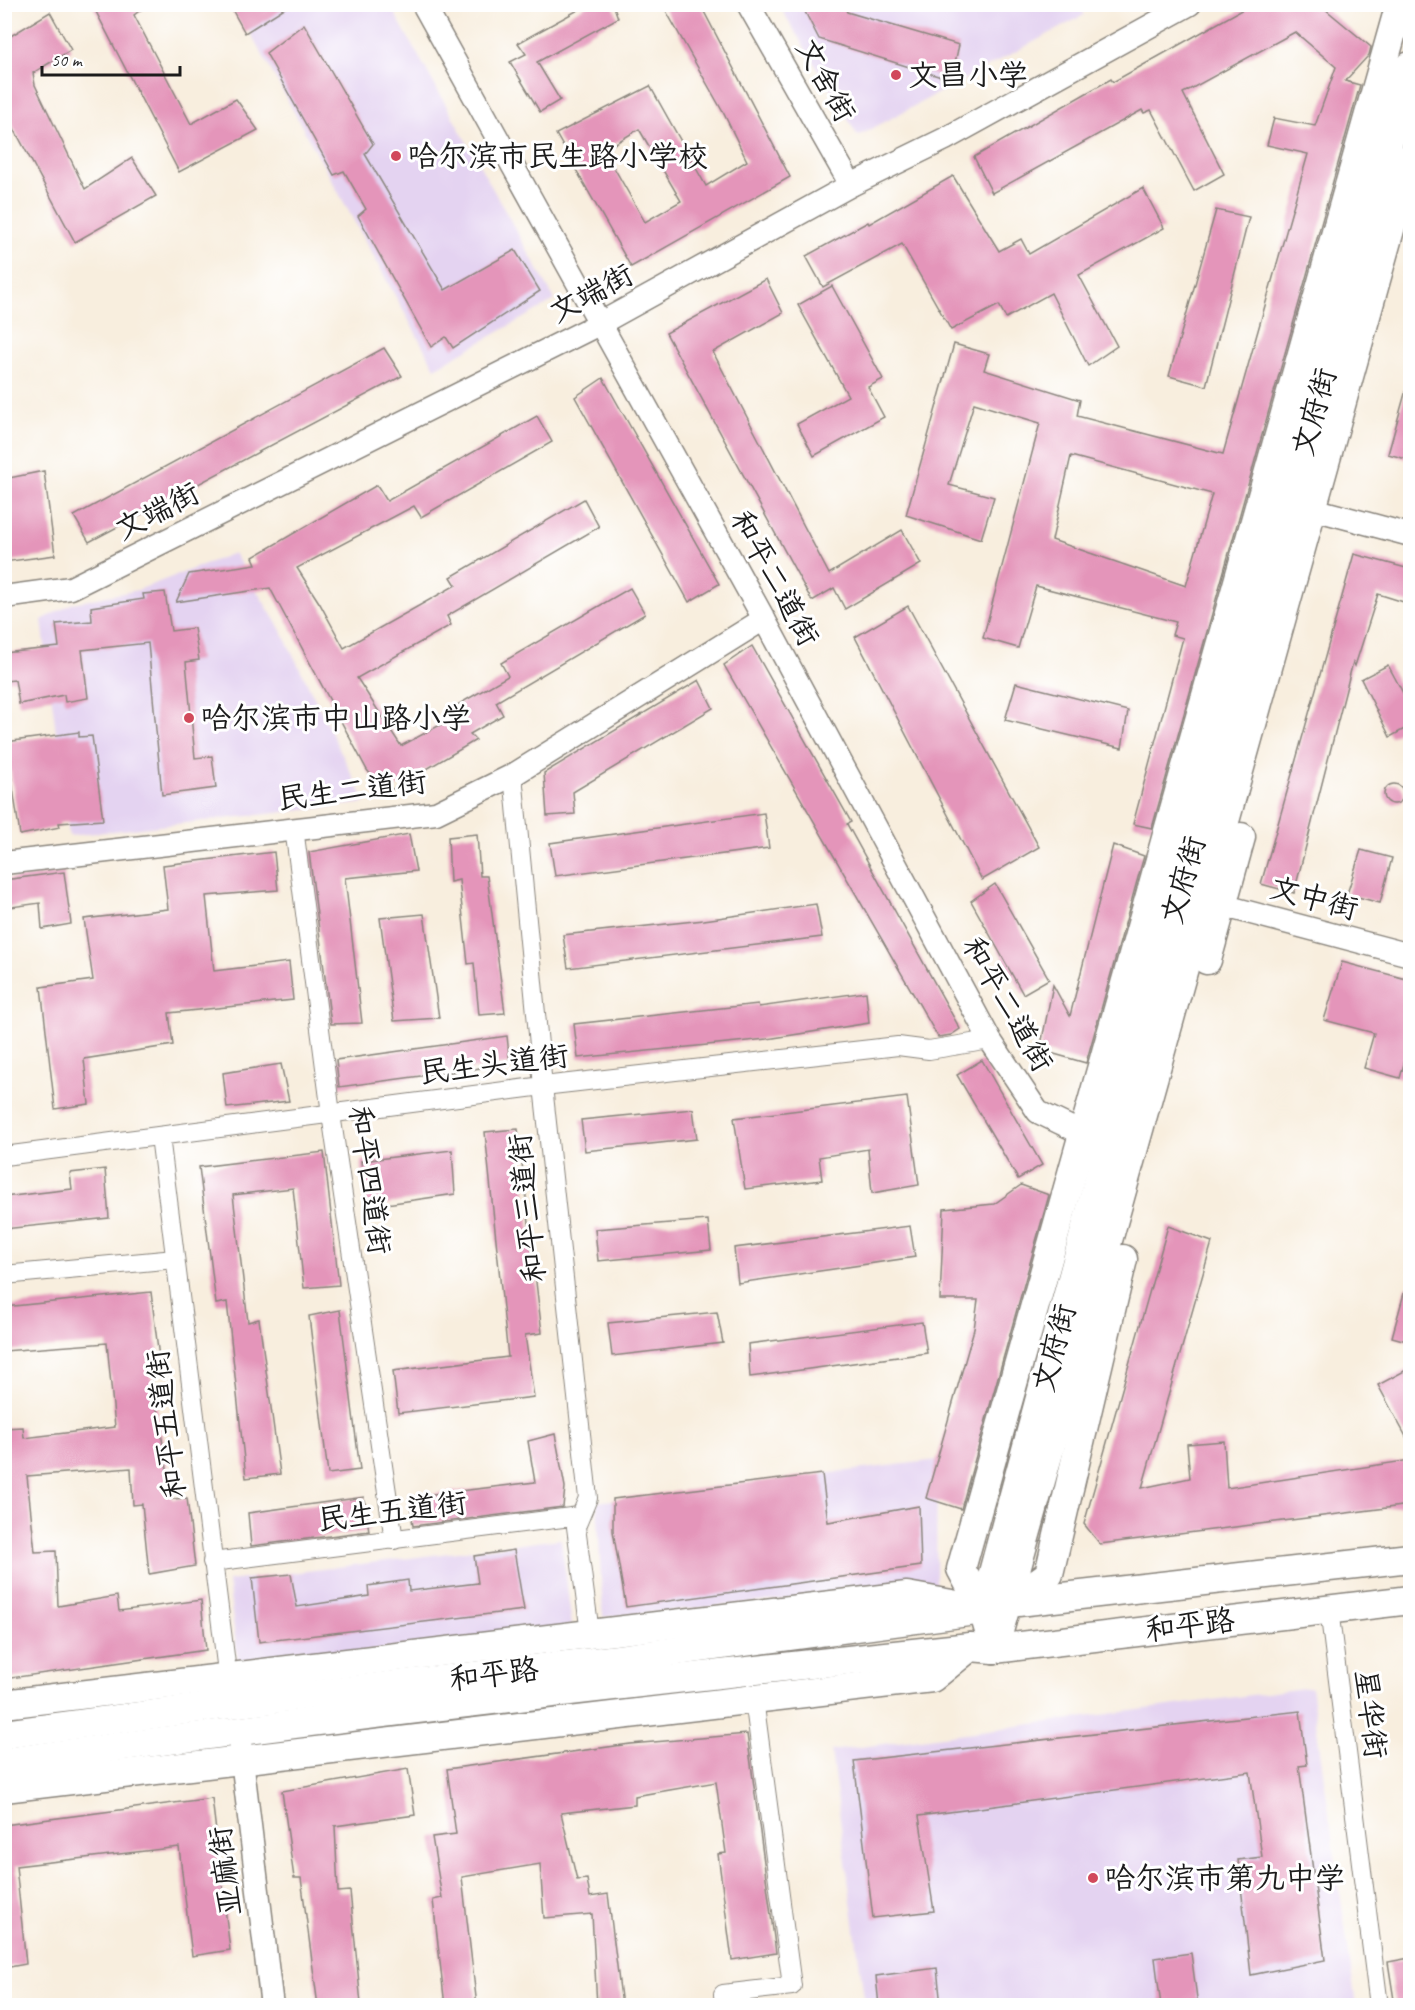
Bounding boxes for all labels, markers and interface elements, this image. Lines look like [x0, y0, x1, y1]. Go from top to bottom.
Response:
street label: 文舍街 [788, 31, 864, 129]
scale bar [42, 39, 180, 77]
text: 50 m [51, 49, 84, 71]
place label: 文昌小学 [908, 56, 1028, 94]
marker: 文昌小学 [889, 68, 903, 82]
place label: 哈尔滨市民生路小学校 [408, 137, 708, 175]
marker: 哈尔滨市民生路小学校 [389, 149, 403, 163]
street label: 文端街 [542, 255, 640, 331]
street label: 文府街 [1283, 364, 1345, 460]
street label: 文端街 [108, 474, 206, 548]
street label: 和平二道街 [722, 503, 828, 653]
place label: 哈尔滨市中山路小学 [201, 699, 471, 737]
marker: 哈尔滨市中山路小学 [182, 711, 196, 725]
street label: 民生二道街 [275, 762, 429, 818]
street label: 文府街 [1152, 832, 1214, 928]
street label: 文中街 [1266, 868, 1362, 928]
street label: 和平二道街 [954, 930, 1062, 1078]
street label: 民生头道街 [417, 1036, 571, 1092]
street label: 和平四道街 [341, 1103, 399, 1257]
street label: 和平三道街 [500, 1131, 554, 1285]
street label: 文府街 [1024, 1300, 1084, 1396]
street label: 和平五道街 [138, 1347, 194, 1501]
street label: 民生五道街 [315, 1483, 469, 1539]
street label: 和平路 [1143, 1601, 1237, 1649]
street label: 和平路 [447, 1650, 541, 1698]
street label: 星华街 [1347, 1667, 1395, 1761]
street label: 亚麻街 [201, 1824, 249, 1918]
place label: 哈尔滨市第九中学 [1105, 1859, 1345, 1897]
marker: 哈尔滨市第九中学 [1086, 1871, 1100, 1885]

